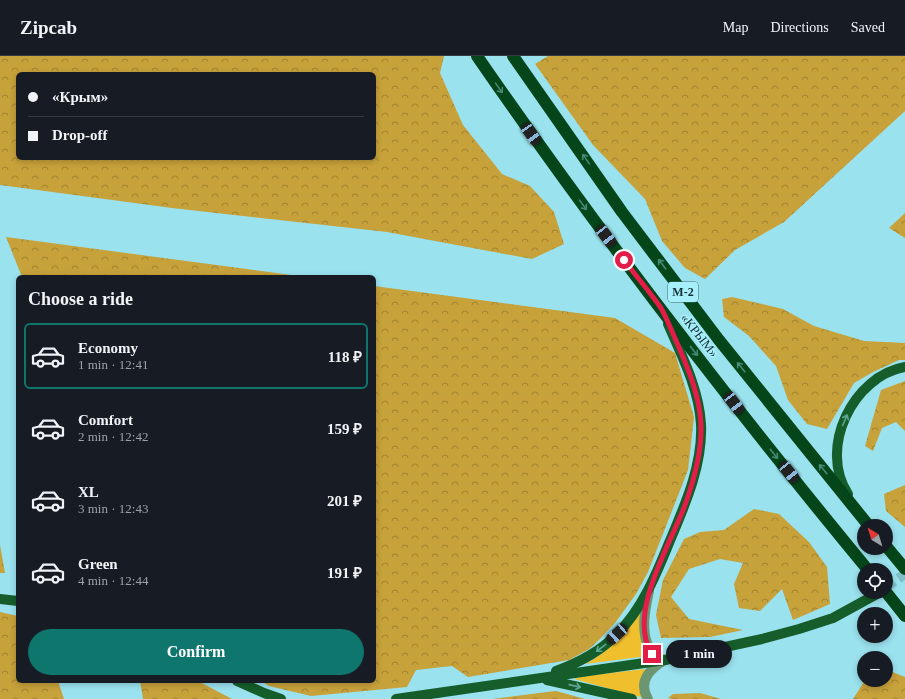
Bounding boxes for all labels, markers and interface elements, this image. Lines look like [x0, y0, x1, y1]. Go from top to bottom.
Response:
text: Zipcab [20, 17, 77, 38]
text: Map [723, 20, 748, 35]
text: Directions [770, 20, 829, 35]
text: Saved [851, 20, 885, 35]
one-way arrow [495, 82, 503, 93]
text: «Крым» [52, 89, 108, 105]
car [519, 121, 543, 147]
text: Drop-off [52, 127, 108, 143]
one-way arrow [582, 154, 590, 165]
one-way arrow [579, 200, 587, 211]
car [594, 223, 618, 249]
route start [615, 251, 633, 269]
one-way arrow [658, 259, 666, 270]
road number: М-2 [668, 282, 698, 302]
text: Choose a ride [28, 289, 133, 309]
street label: «КРЫМ» [678, 310, 721, 360]
icon: car [30, 338, 66, 374]
text: Economy [78, 340, 138, 356]
one-way arrow [690, 346, 698, 357]
text: 118 ₽ [328, 349, 362, 365]
text: 1 min · 12:41 [78, 357, 148, 372]
one-way arrow [737, 362, 746, 373]
car [722, 390, 746, 416]
icon: car [30, 410, 66, 446]
text: Comfort [78, 412, 133, 428]
one-way arrow [842, 415, 849, 427]
text: 159 ₽ [327, 421, 362, 437]
text: 2 min · 12:42 [78, 429, 148, 444]
one-way arrow [770, 448, 778, 459]
car [777, 459, 801, 485]
one-way arrow [818, 463, 827, 474]
icon: car [30, 482, 66, 518]
text: XL [78, 484, 99, 500]
text: 201 ₽ [327, 493, 362, 509]
text: 3 min · 12:43 [78, 501, 148, 516]
north arrow [857, 519, 893, 555]
map controls [857, 519, 893, 687]
icon: car [30, 554, 66, 590]
text: Green [78, 556, 118, 572]
button: locate [857, 563, 893, 599]
text: 191 ₽ [327, 565, 362, 581]
text: 4 min · 12:44 [78, 573, 148, 588]
button: + [857, 607, 893, 643]
car [604, 622, 630, 646]
button: Confirm [28, 629, 364, 675]
callout: 1 min [666, 640, 732, 668]
one-way arrow [595, 644, 606, 652]
route end [643, 645, 661, 663]
text: 1 min [683, 646, 715, 661]
button: − [857, 651, 893, 687]
one-way arrow [568, 682, 581, 690]

